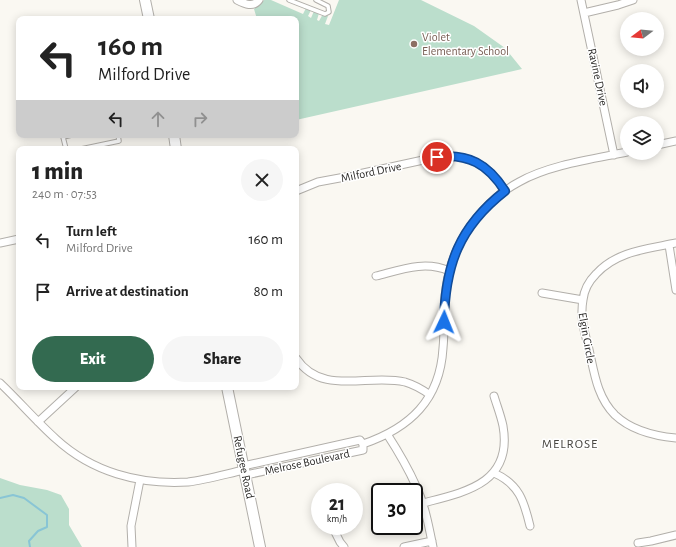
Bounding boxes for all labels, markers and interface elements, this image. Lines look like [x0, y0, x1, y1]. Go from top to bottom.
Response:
north arrow [620, 12, 664, 56]
map controls [620, 12, 664, 160]
place label: Violet Elementary School [422, 31, 509, 58]
icon: left [32, 32, 84, 84]
text: 160 m [98, 33, 163, 61]
marker: Violet Elementary School [409, 39, 419, 49]
street label: Ravine Drive [586, 47, 610, 107]
button: sound [620, 64, 664, 108]
text: Milford Drive [98, 66, 190, 84]
icon: left [105, 108, 127, 130]
icon: ahead [147, 108, 169, 130]
icon: right [189, 108, 211, 130]
button: layers [620, 116, 664, 160]
pin [420, 140, 454, 174]
icon: arrive [426, 146, 448, 168]
button: close [241, 159, 283, 201]
text: 1 min [32, 160, 83, 184]
street label: Milford Drive [340, 160, 402, 184]
text: 240 m · 07:53 [32, 188, 97, 201]
text: Turn left [66, 224, 117, 239]
icon: left [32, 229, 54, 251]
text: 160 m [248, 232, 283, 247]
text: Milford Drive [66, 242, 133, 255]
icon: arrive [32, 281, 54, 303]
text: Arrive at destination [66, 284, 189, 299]
text: 80 m [253, 284, 283, 299]
position arrow [423, 301, 465, 343]
street label: Elgin Circle [577, 311, 597, 365]
button: Exit [32, 336, 154, 382]
button: Share [162, 336, 283, 382]
street label: Refugee Road [231, 434, 257, 500]
district label: MELROSE [542, 438, 598, 451]
street label: Melrose Boulevard [263, 447, 351, 477]
speed limit sign: 30 [371, 483, 423, 535]
text: 21 [329, 494, 345, 514]
text: km/h [327, 514, 347, 524]

